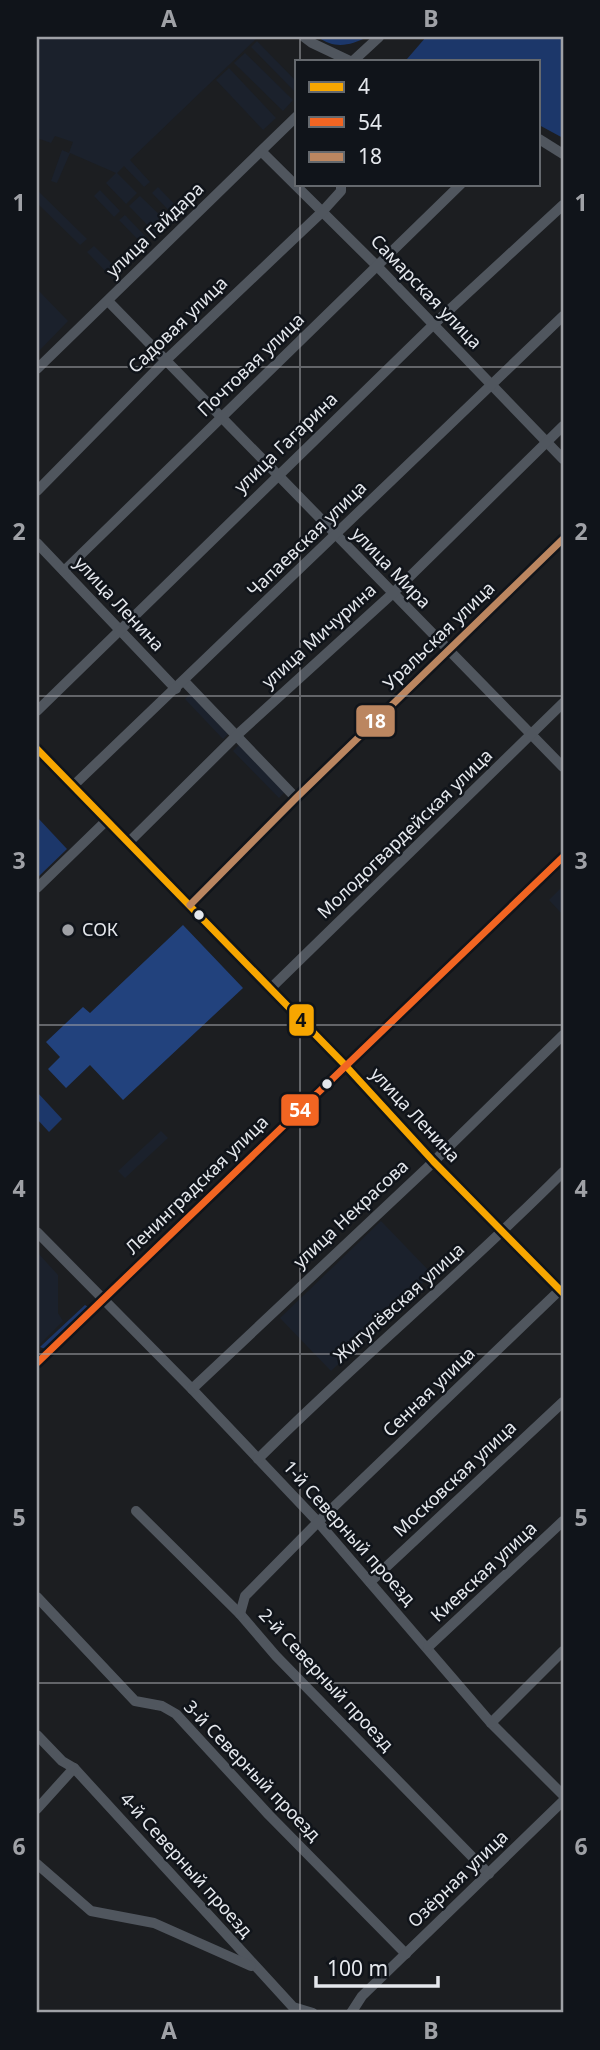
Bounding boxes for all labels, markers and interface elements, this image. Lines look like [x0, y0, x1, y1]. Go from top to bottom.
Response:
text: A [161, 2, 177, 34]
text: B [423, 2, 439, 34]
legend [295, 60, 540, 186]
text: 4 [358, 72, 370, 100]
text: 54 [358, 108, 382, 136]
text: 18 [358, 142, 382, 170]
street label: улица Гайдара [100, 176, 208, 282]
text: 1 [12, 186, 26, 218]
text: 1 [574, 186, 588, 218]
street label: Самарская улица [366, 229, 488, 354]
street label: Садовая улица [122, 271, 232, 378]
street label: Почтовая улица [192, 307, 309, 421]
street label: улица Гагарина [228, 387, 342, 498]
street label: Чапаевская улица [241, 475, 371, 602]
text: 2 [12, 515, 26, 547]
text: 2 [574, 515, 588, 547]
street label: улица Мира [347, 522, 437, 613]
street label: улица Ленина [70, 551, 170, 656]
street label: Уральская улица [377, 576, 499, 695]
street label: улица Мичурина [256, 577, 381, 693]
line badge: 18 [355, 704, 396, 738]
text: 18 [364, 708, 386, 734]
street label: Молодогвардейская улица [312, 743, 497, 923]
text: 3 [12, 844, 26, 876]
text: 3 [574, 844, 588, 876]
unlabelled marker [192, 908, 206, 922]
place label: СОК [82, 917, 119, 941]
marker: СОК [60, 922, 76, 938]
line badge: 4 [288, 1003, 315, 1037]
text: 4 [296, 1007, 307, 1033]
street label: улица Ленина [366, 1062, 466, 1167]
unlabelled marker [320, 1077, 334, 1091]
line badge: 54 [280, 1093, 320, 1127]
text: 54 [289, 1097, 311, 1123]
street label: Ленинградская улица [120, 1110, 273, 1259]
street label: улица Некрасова [288, 1154, 413, 1273]
text: 4 [12, 1172, 26, 1204]
text: 4 [574, 1172, 588, 1204]
street label: Жигулёвская улица [328, 1237, 469, 1368]
street label: Сенная улица [377, 1341, 480, 1441]
street label: Московская улица [388, 1415, 521, 1542]
street label: 1-й Северный проезд [278, 1455, 421, 1610]
text: 5 [12, 1501, 26, 1533]
text: 5 [574, 1501, 588, 1533]
street label: Киевская улица [425, 1516, 541, 1627]
street label: 2-й Северный проезд [254, 1603, 399, 1756]
street label: 3-й Северный проезд [179, 1695, 326, 1846]
street label: 4-й Северный проезд [115, 1787, 258, 1942]
street label: Озёрная улица [402, 1824, 513, 1932]
text: 6 [12, 1830, 26, 1862]
text: 6 [574, 1830, 588, 1862]
scale bar [316, 1945, 439, 1989]
text: 100 m [327, 1954, 388, 1982]
text: A [161, 2014, 177, 2046]
text: B [423, 2014, 439, 2046]

